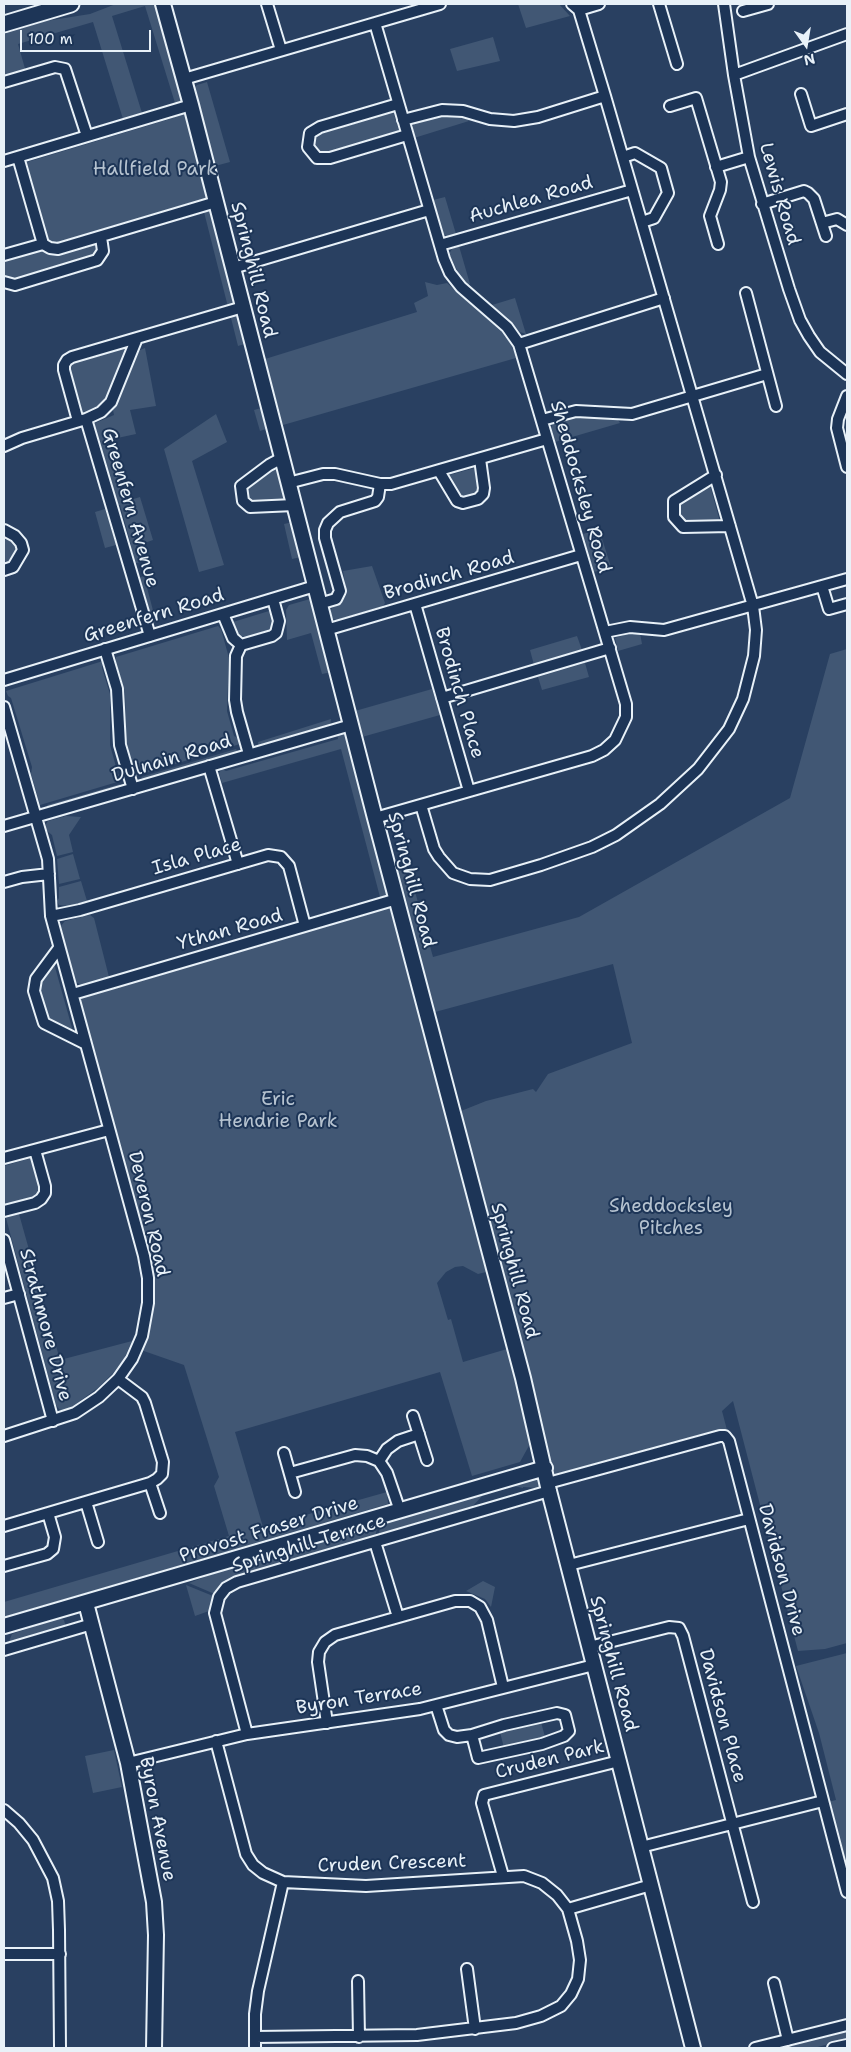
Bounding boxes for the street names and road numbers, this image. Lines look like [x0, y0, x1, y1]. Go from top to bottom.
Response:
street label: Lewis Road [754, 140, 804, 248]
street label: Auchlea Road [467, 171, 595, 229]
street label: Springhill Road [225, 200, 281, 340]
street label: Sheddocksley Road [544, 398, 616, 576]
street label: Greenfern Avenue [96, 426, 164, 590]
street label: Brodinch Road [381, 546, 517, 606]
street label: Greenfern Road [81, 584, 227, 648]
street label: Brodinch Place [429, 625, 489, 761]
street label: Dulnain Road [110, 730, 234, 788]
street label: Springhill Road [382, 810, 440, 950]
street label: Isla Place [150, 833, 244, 881]
street label: Ythan Road [175, 904, 285, 956]
street label: Deveron Road [122, 1149, 174, 1279]
street label: Springhill Road [485, 1201, 543, 1341]
street label: Strathmore Drive [14, 1246, 76, 1404]
street label: Provost Fraser Drive [177, 1492, 361, 1568]
street label: Davidson Drive [752, 1501, 810, 1639]
street label: Springhill Terrace [229, 1510, 389, 1578]
street label: Springhill Road [584, 1594, 642, 1734]
street label: Davidson Place [693, 1647, 751, 1785]
street label: Byron Terrace [294, 1678, 424, 1720]
street label: Cruden Park [493, 1735, 607, 1785]
street label: Byron Avenue [134, 1755, 180, 1883]
street label: Cruden Crescent [317, 1850, 467, 1878]

